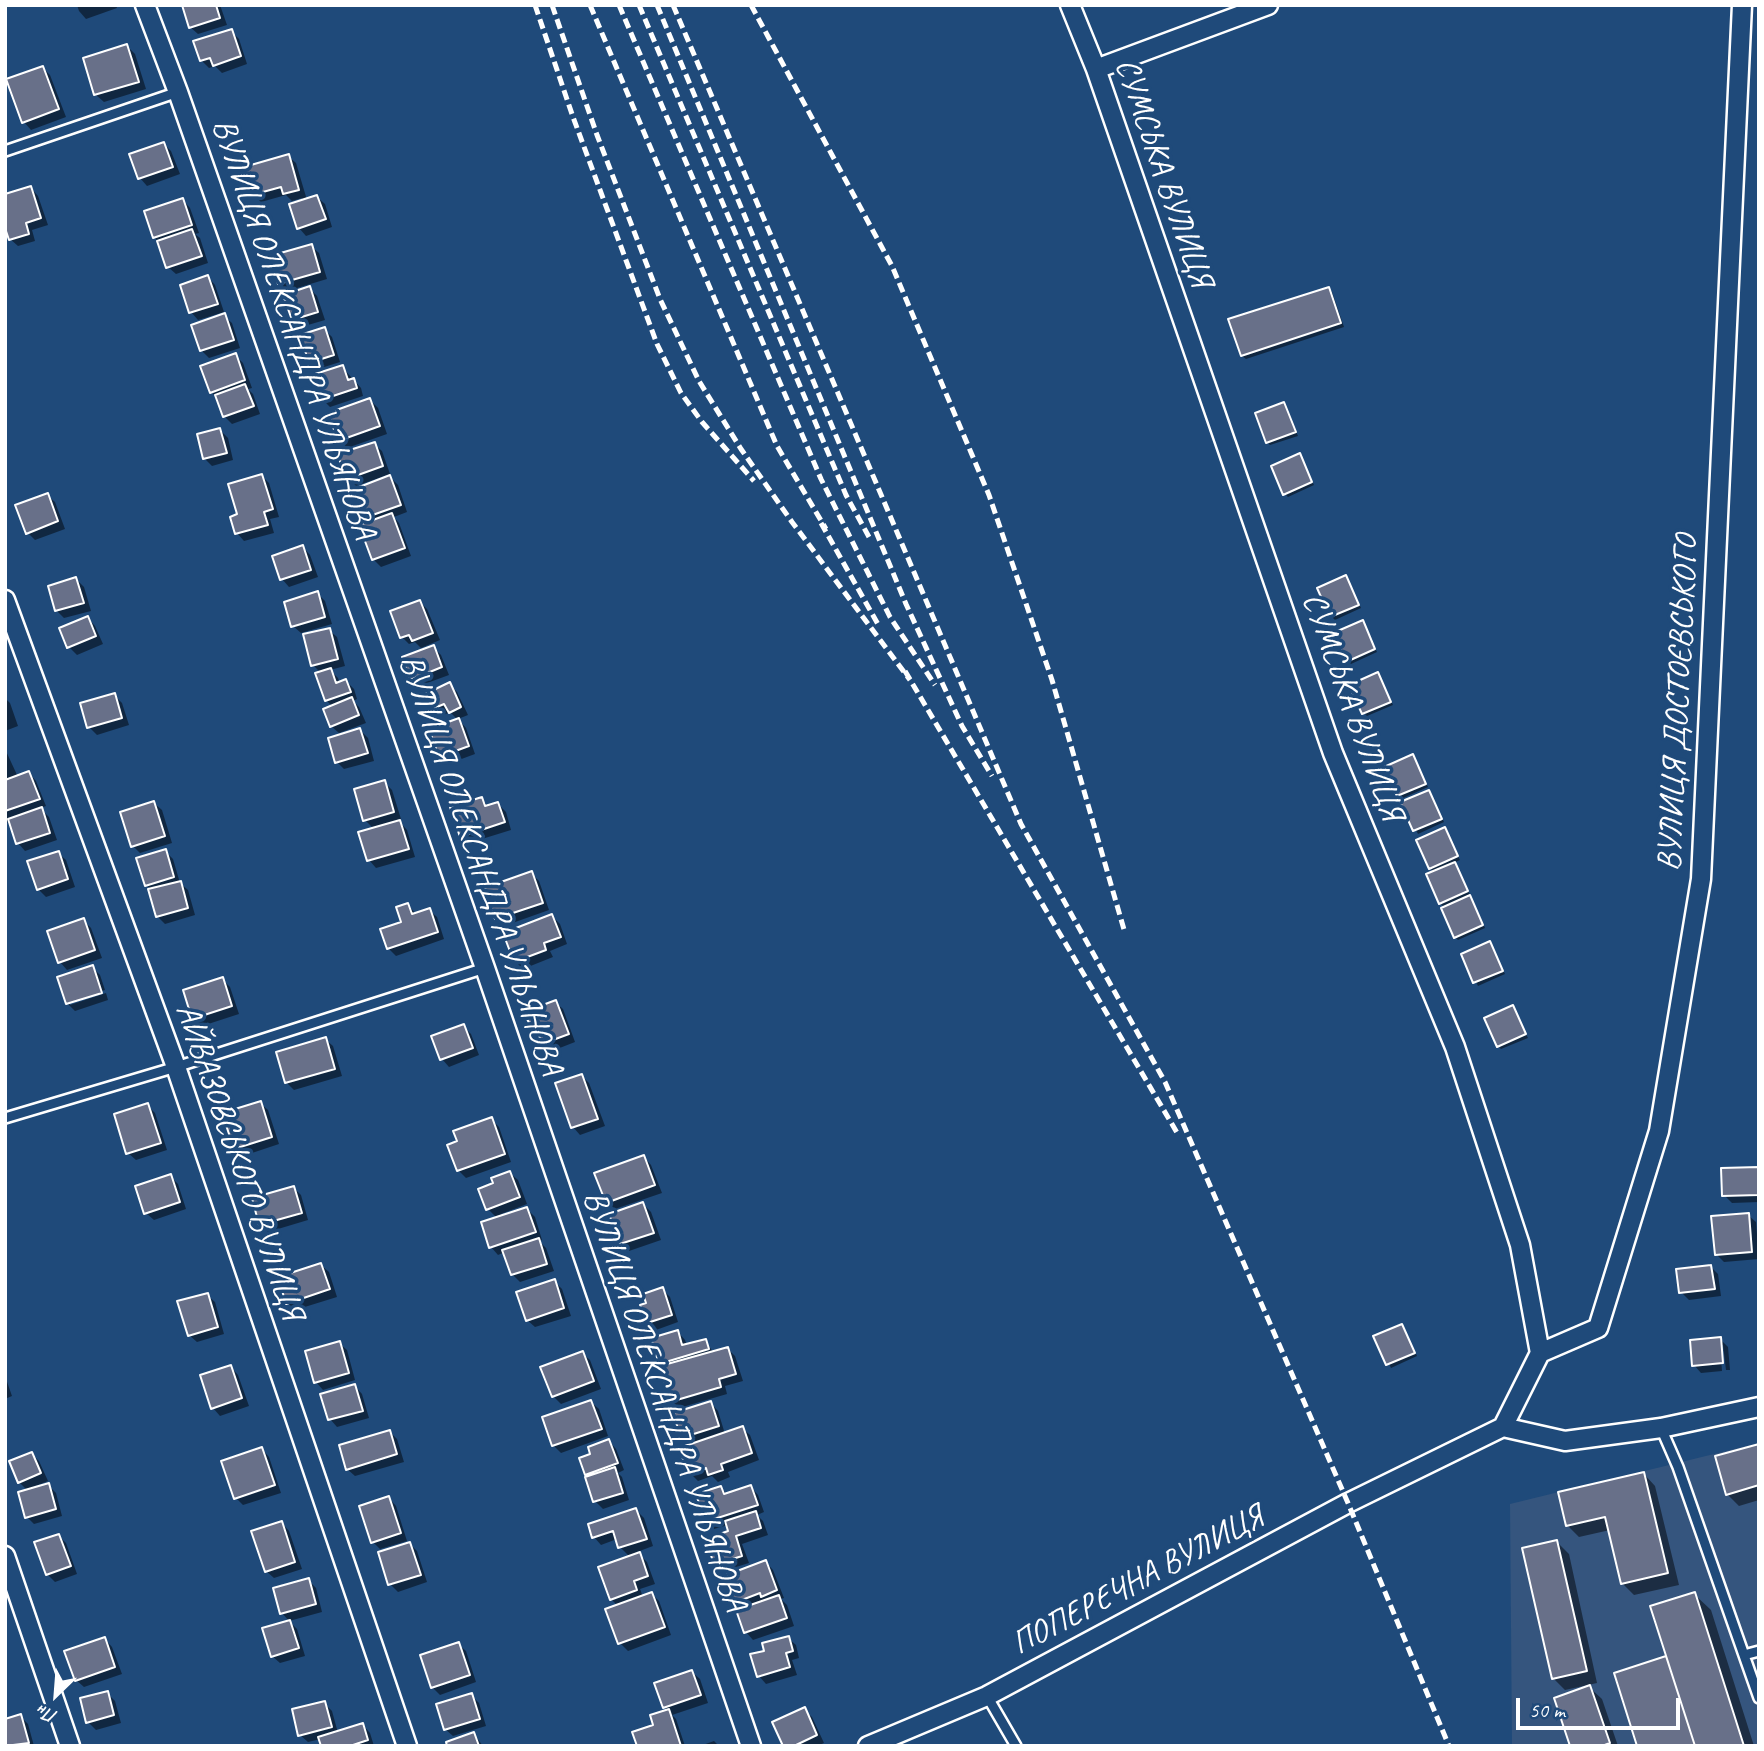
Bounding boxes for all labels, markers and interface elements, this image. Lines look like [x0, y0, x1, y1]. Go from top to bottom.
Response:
street label: СУМСЬКА ВУЛИЦЯ [1105, 53, 1221, 293]
street label: ВУЛИЦЯ ОЛЕКСАНДРА УЛЬЯНОВА [202, 114, 384, 544]
street label: ВУЛИЦЯ ДОСТОЄВСЬКОГО [1650, 534, 1708, 872]
street label: СУМСЬКА ВУЛИЦЯ [1292, 588, 1412, 826]
street label: ВУЛИЦЯ ОЛЕКСАНДРА УЛЬЯНОВА [389, 650, 571, 1080]
street label: АЙВАЗОВСЬКОГО ВУЛИЦЯ [166, 999, 312, 1325]
street label: ВУЛИЦЯ ОЛЕКСАНДРА УЛЬЯНОВА [573, 1186, 755, 1616]
street label: ПОПЕРЕЧНА ВУЛИЦЯ [1005, 1498, 1271, 1664]
north arrow [21, 1660, 91, 1730]
scale bar [1519, 1684, 1684, 1728]
text: 50 m [1529, 1697, 1565, 1723]
text: Пн [33, 1699, 61, 1729]

